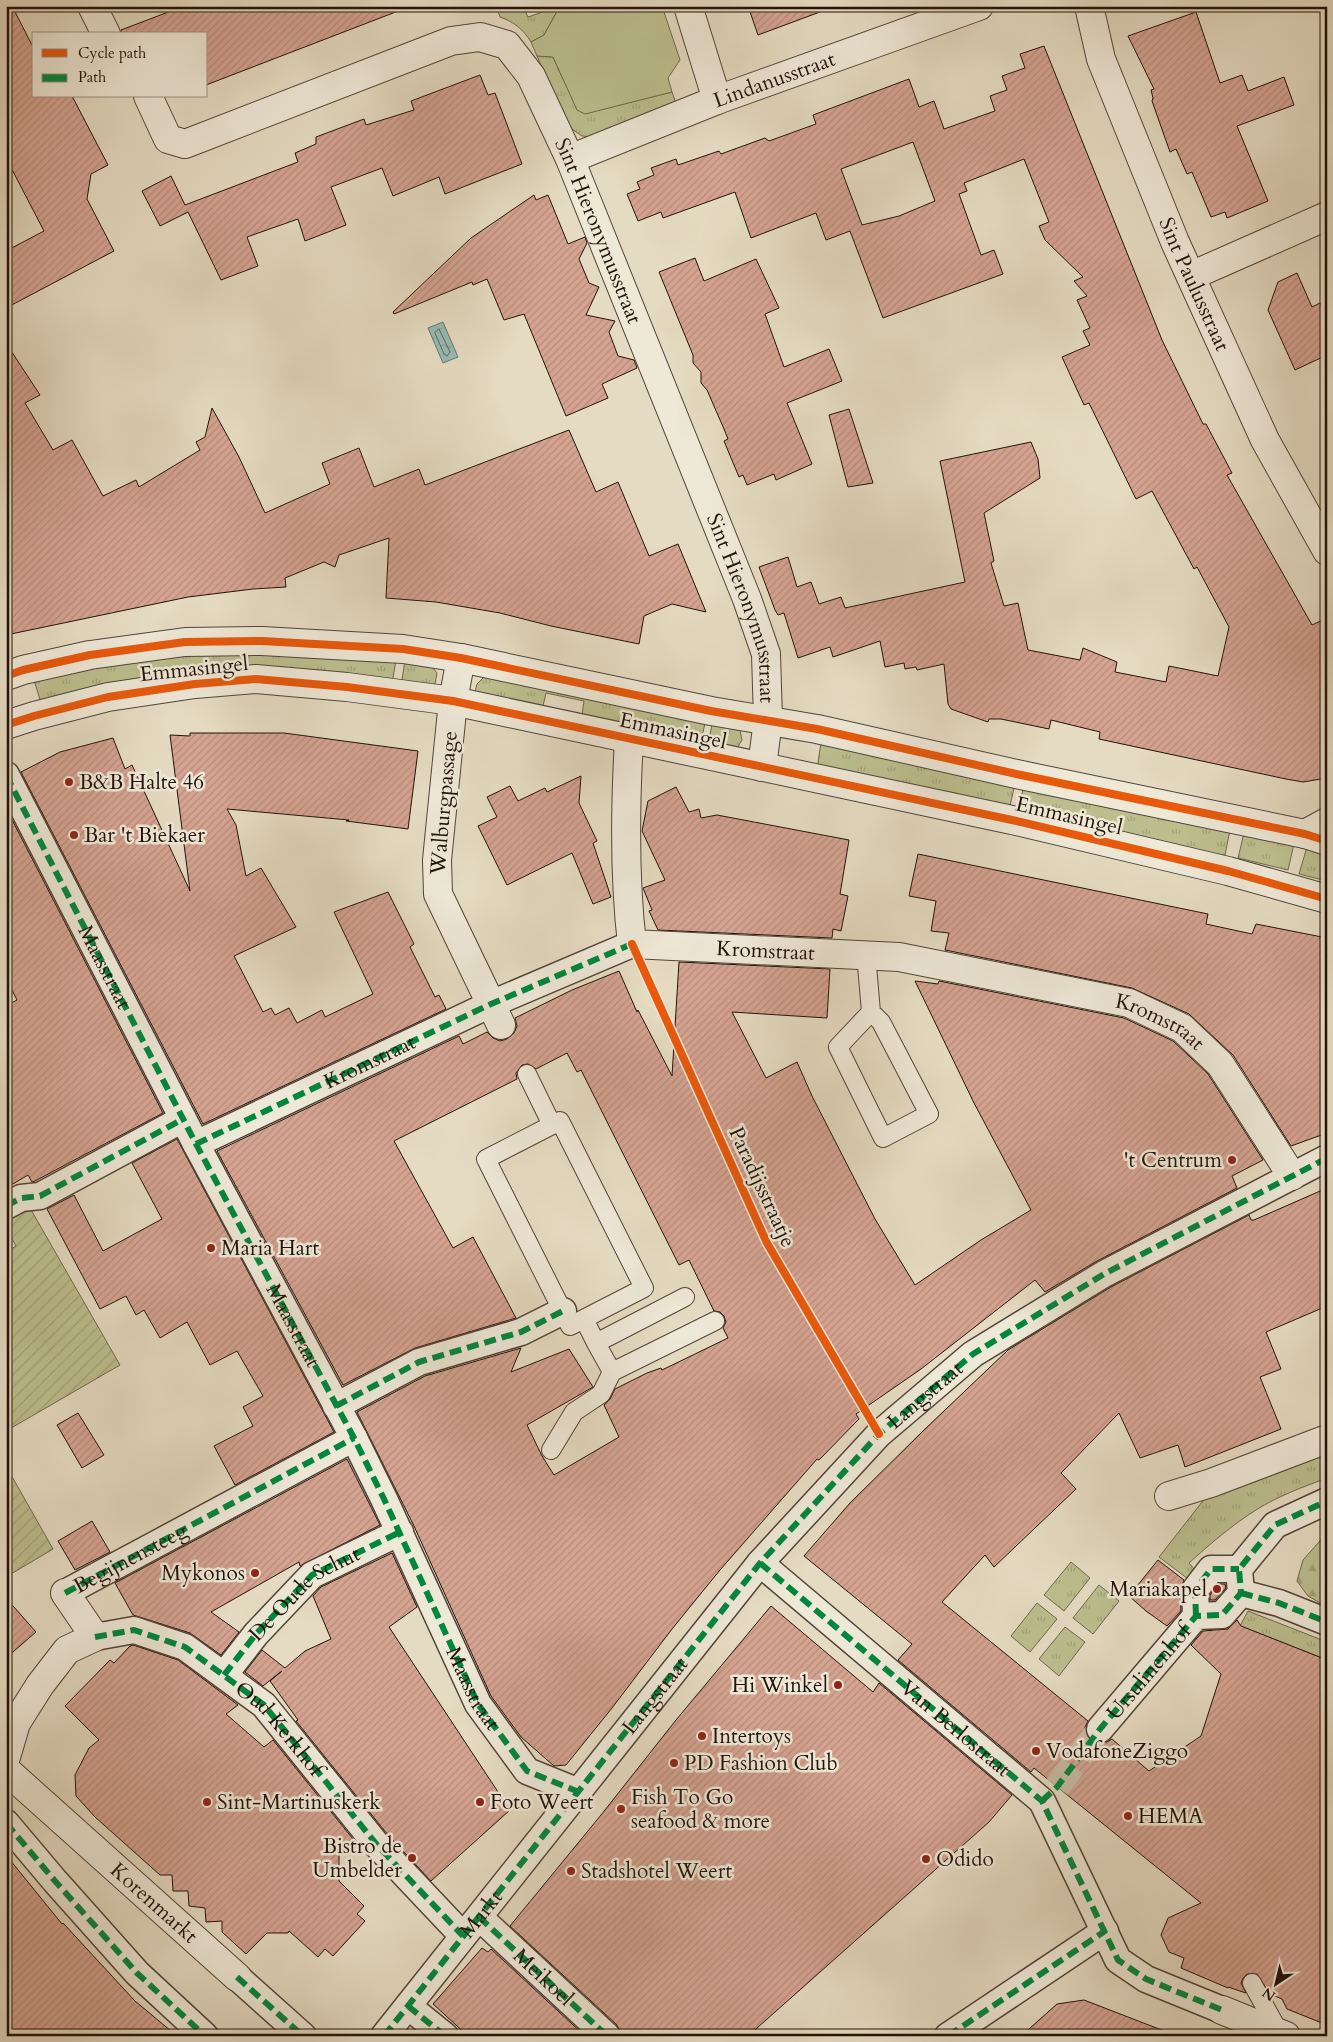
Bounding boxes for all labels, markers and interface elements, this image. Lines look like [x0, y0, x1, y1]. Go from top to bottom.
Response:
legend [32, 32, 208, 98]
text: Cycle path [78, 43, 147, 63]
street label: Lindanusstraat [709, 44, 839, 115]
text: Path [78, 67, 107, 87]
street label: Sint Hieronymusstraat [548, 133, 649, 328]
street label: Sint Paulusstraat [1152, 213, 1237, 356]
street label: Sint Hieronymusstraat [700, 509, 782, 704]
street label: Emmasingel [138, 649, 250, 689]
street label: Emmasingel [617, 705, 729, 757]
street label: Walburgpassage [423, 730, 465, 877]
place label: B&B Halte 46 [79, 768, 204, 797]
marker: B&B Halte 46 [63, 776, 75, 788]
street label: Emmasingel [1013, 790, 1125, 842]
place label: Bar 't Biekaer [84, 821, 205, 850]
marker: Bar 't Biekaer [68, 829, 80, 841]
street label: Maasstraat [71, 920, 139, 1014]
street label: Kromstraat [716, 934, 816, 967]
street label: Kromstraat [1113, 986, 1211, 1057]
street label: Kromstraat [319, 1027, 421, 1096]
street label: Paradijsstraatje [721, 1122, 803, 1252]
place label: 't Centrum [1124, 1146, 1222, 1175]
marker: 't Centrum [1226, 1154, 1238, 1166]
place label: Maria Hart [221, 1234, 319, 1263]
marker: Maria Hart [205, 1242, 217, 1254]
street label: Maasstraat [259, 1278, 328, 1373]
street label: Langstraat [881, 1354, 969, 1436]
street label: Begijnensteeg [68, 1516, 193, 1600]
street label: De Oude Schut [242, 1539, 365, 1648]
place label: Mykonos [161, 1559, 245, 1588]
marker: Mykonos [249, 1567, 261, 1579]
place label: Mariakapel [1109, 1575, 1207, 1604]
marker: Mariakapel [1211, 1583, 1223, 1595]
street label: Ursulinenhof [1100, 1615, 1200, 1726]
street label: Maasstraat [439, 1642, 507, 1736]
street label: Langstraat [615, 1650, 695, 1740]
place label: Hi Winkel [732, 1671, 828, 1700]
street label: Van Berlostraat [894, 1673, 1017, 1783]
street label: Oud Kerkhof [229, 1674, 333, 1785]
marker: Hi Winkel [832, 1679, 844, 1691]
place label: Intertoys [712, 1722, 791, 1751]
marker: Intertoys [696, 1730, 708, 1742]
place label: VodafoneZiggo [1046, 1737, 1188, 1766]
marker: VodafoneZiggo [1030, 1745, 1042, 1757]
place label: PD Fashion Club [684, 1749, 838, 1778]
marker: PD Fashion Club [668, 1757, 680, 1769]
place label: Fish To Go seafood & more [631, 1783, 770, 1836]
place label: Sint-Martinuskerk [217, 1788, 381, 1817]
place label: Foto Weert [490, 1788, 594, 1817]
marker: Sint-Martinuskerk [201, 1796, 213, 1808]
marker: Foto Weert [474, 1796, 486, 1808]
place label: HEMA [1138, 1802, 1203, 1831]
marker: Fish To Go seafood & more [615, 1803, 627, 1815]
marker: HEMA [1122, 1810, 1134, 1822]
place label: Bistro de Umbelder [313, 1832, 402, 1885]
place label: Odido [936, 1845, 994, 1874]
marker: Bistro de Umbelder [406, 1852, 418, 1864]
marker: Odido [920, 1853, 932, 1865]
street label: Korenmarkt [104, 1856, 205, 1950]
place label: Stadshotel Weert [581, 1857, 732, 1886]
marker: Stadshotel Weert [565, 1865, 577, 1877]
street label: Markt [453, 1883, 510, 1944]
street label: Meikoel [507, 1942, 580, 2012]
north arrow [1250, 1960, 1300, 2010]
text: N [1258, 1983, 1279, 2006]

